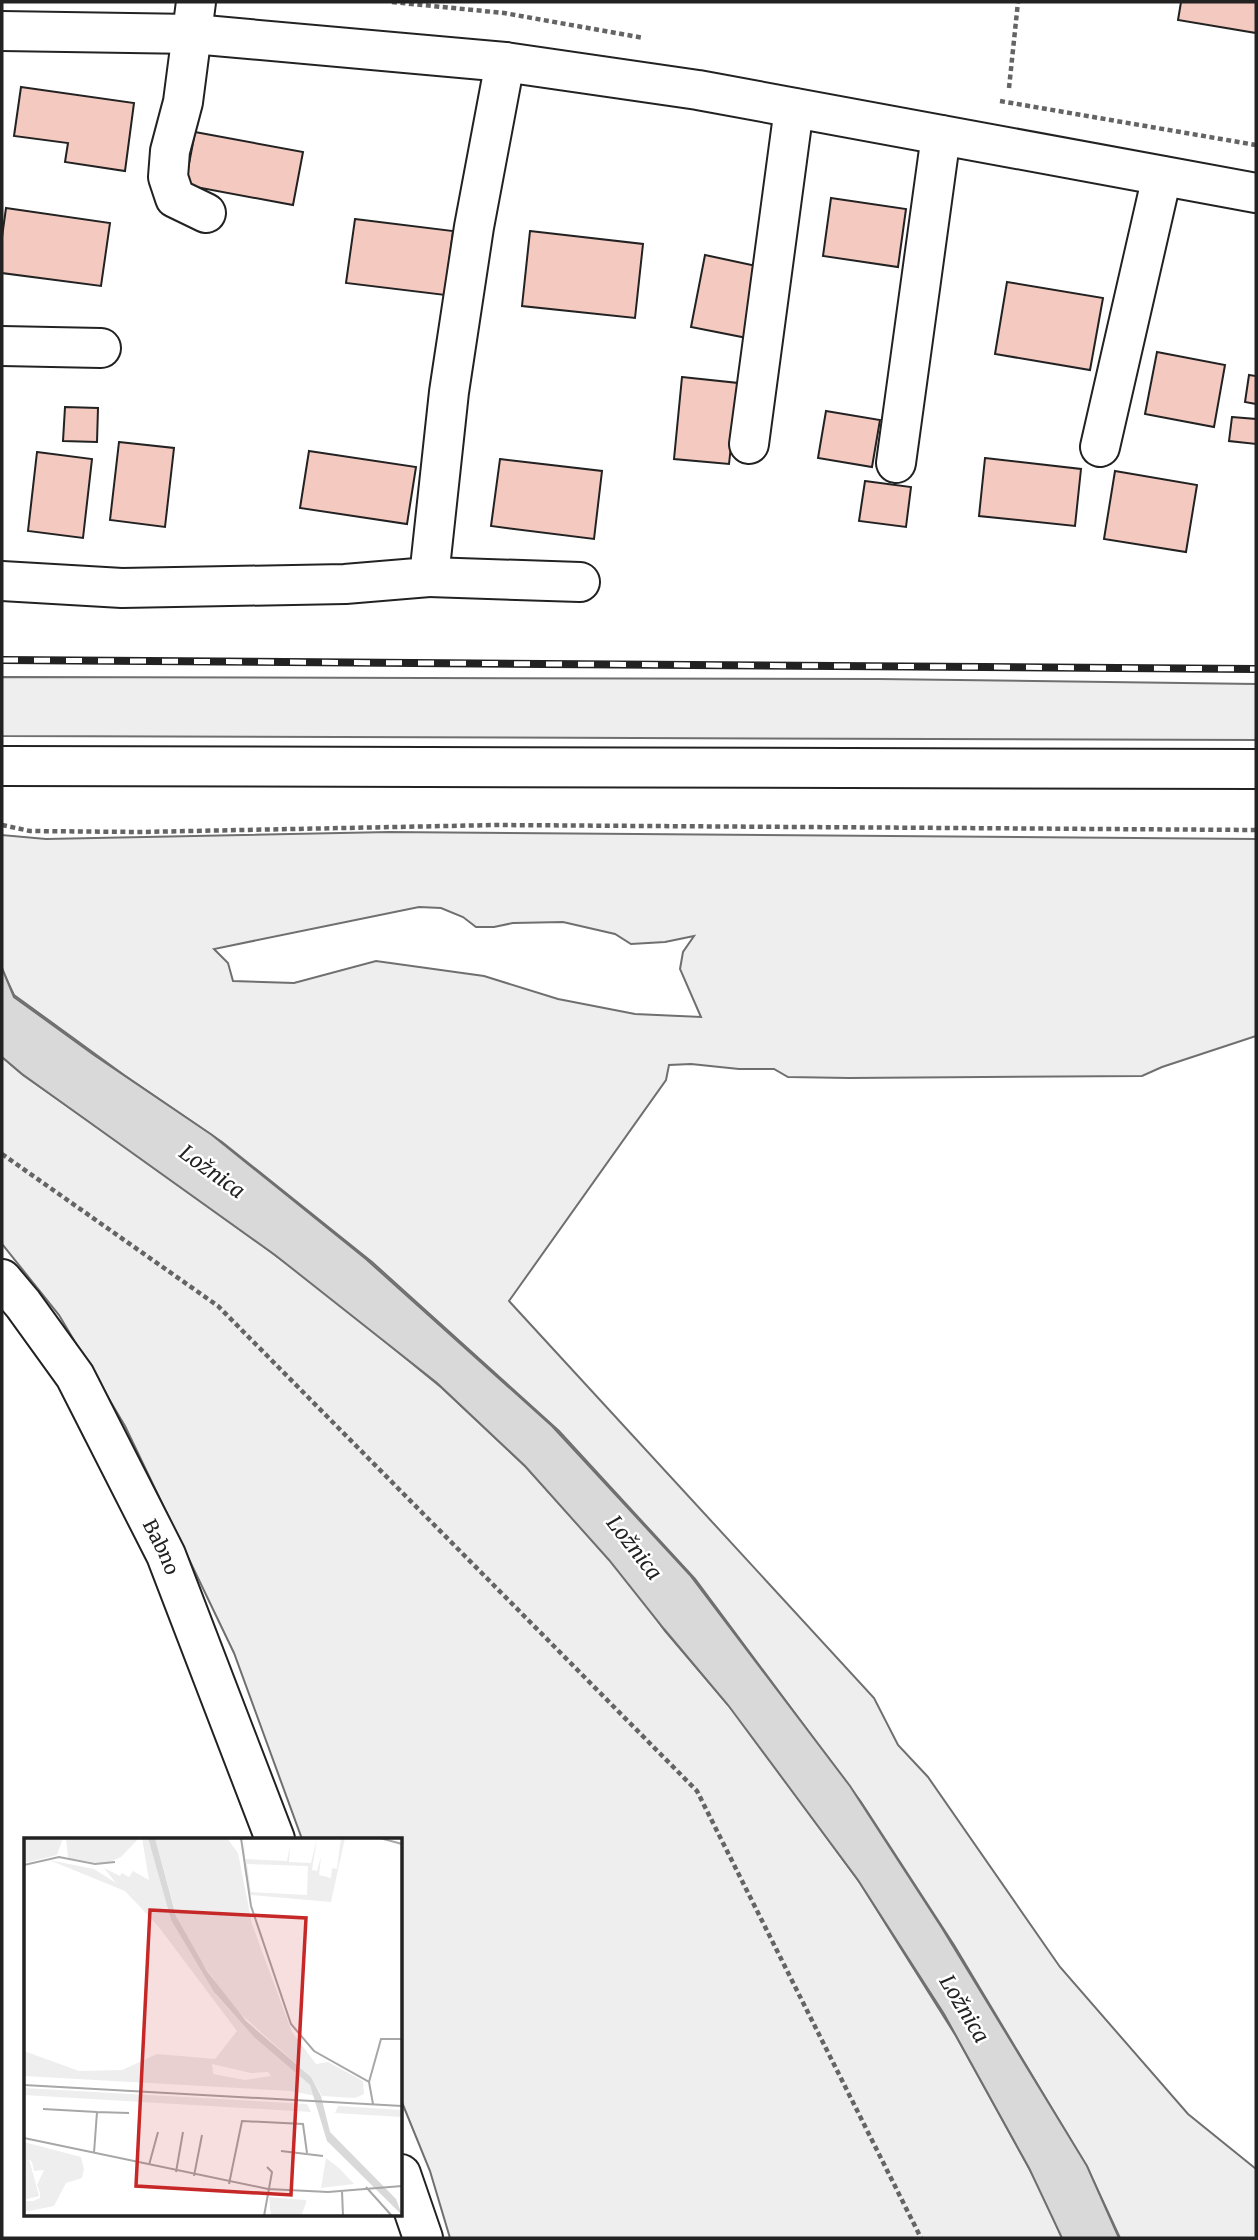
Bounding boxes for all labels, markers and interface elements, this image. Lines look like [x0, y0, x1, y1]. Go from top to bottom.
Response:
water label: Ložnica [174, 1139, 250, 1204]
water label: Ložnica [601, 1510, 668, 1585]
street label: Babno [138, 1515, 184, 1578]
inset map [24, 1838, 402, 2216]
water label: Ložnica [934, 1970, 995, 2048]

